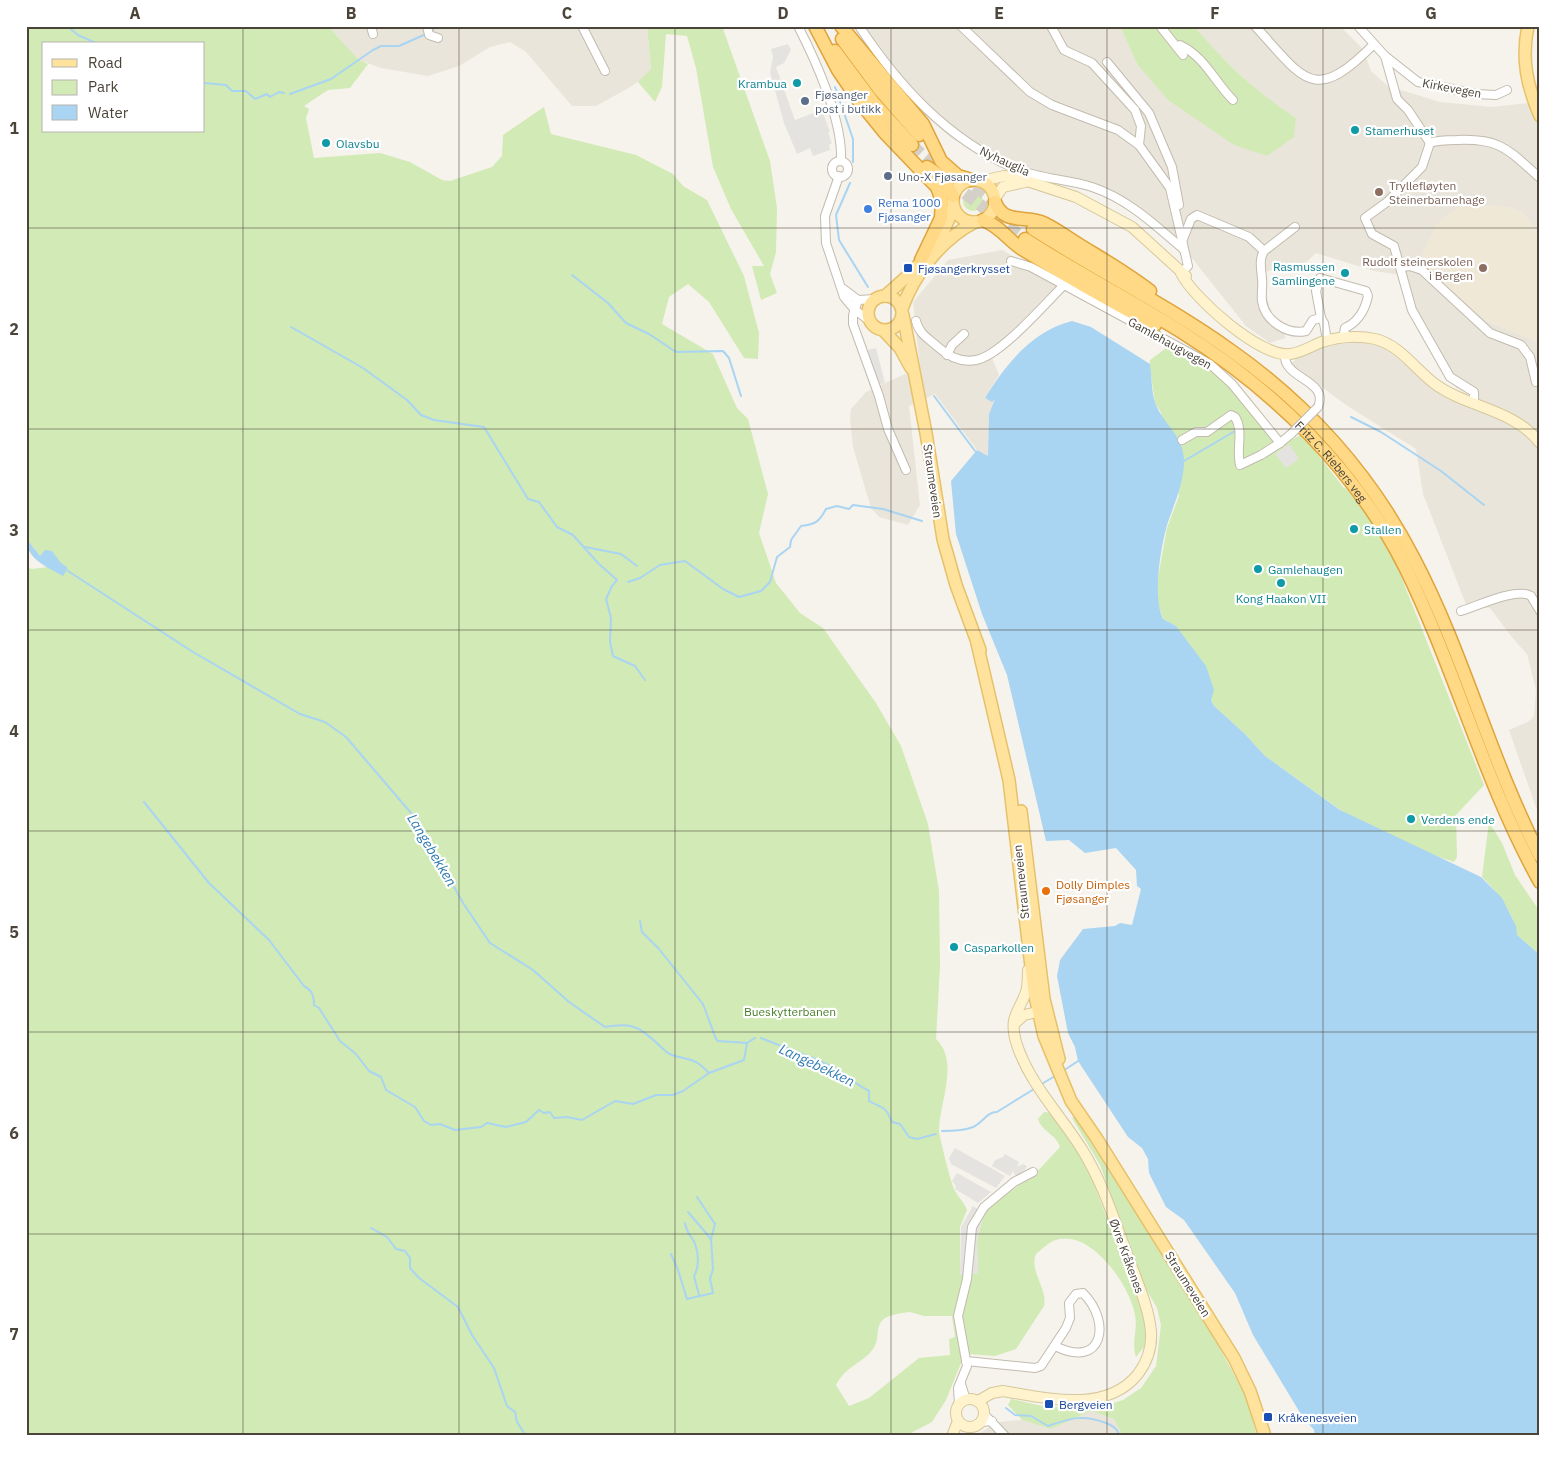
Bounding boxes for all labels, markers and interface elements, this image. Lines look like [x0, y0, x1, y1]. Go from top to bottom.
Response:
text: A [130, 3, 141, 23]
text: B [346, 3, 357, 23]
text: C [562, 3, 572, 23]
text: D [777, 3, 789, 23]
text: E [994, 3, 1004, 23]
text: F [1210, 3, 1220, 23]
text: G [1425, 3, 1437, 23]
legend [42, 42, 205, 132]
text: Road [88, 53, 123, 72]
street label: Kirkevegen [1421, 75, 1483, 101]
place label: Krambua [738, 76, 788, 91]
text: Park [88, 77, 118, 96]
marker: Krambua [791, 77, 803, 89]
place label: Fjøsanger post i butikk [815, 87, 882, 116]
marker: Fjøsanger post i butikk [799, 95, 811, 107]
text: Water [88, 103, 129, 122]
text: 1 [9, 118, 19, 138]
place label: Stamerhuset [1365, 123, 1434, 138]
marker: Stamerhuset [1349, 124, 1361, 136]
place label: Olavsbu [336, 136, 380, 151]
marker: Olavsbu [320, 137, 332, 149]
street label: Nyhauglia [978, 143, 1033, 179]
place label: Uno-X Fjøsanger [898, 169, 988, 184]
marker: Uno-X Fjøsanger [882, 170, 894, 182]
place label: Tryllefløyten Steinerbarnehage [1389, 178, 1485, 207]
marker: Tryllefløyten Steinerbarnehage [1373, 186, 1385, 198]
place label: Rema 1000 Fjøsanger [878, 195, 941, 224]
marker: Rema 1000 Fjøsanger [862, 203, 874, 215]
place label: Rudolf steinerskolen i Bergen [1362, 254, 1473, 283]
place label: Rasmussen Samlingene [1272, 259, 1335, 288]
place label: Fjøsangerkrysset [918, 261, 1010, 276]
marker: Fjøsangerkrysset [902, 262, 914, 274]
marker: Rudolf steinerskolen i Bergen [1477, 262, 1489, 274]
marker: Rasmussen Samlingene [1339, 267, 1351, 279]
street label: Gamlehaugvegen [1125, 314, 1215, 372]
text: 2 [9, 319, 19, 339]
street label: Fritz C. Riebers veg [1292, 417, 1371, 505]
street label: Straumeveien [920, 443, 946, 519]
text: 3 [9, 520, 19, 540]
place label: Stallen [1364, 522, 1401, 537]
marker: Stallen [1348, 523, 1360, 535]
place label: Gamlehaugen [1268, 562, 1343, 577]
marker: Gamlehaugen [1252, 563, 1264, 575]
marker: Kong Haakon VII [1275, 577, 1287, 589]
place label: Kong Haakon VII [1236, 591, 1327, 606]
text: 4 [9, 721, 19, 741]
water label: Langebekken [403, 810, 461, 890]
place label: Verdens ende [1421, 812, 1495, 827]
marker: Verdens ende [1405, 813, 1417, 825]
street label: Straumeveien [1010, 844, 1032, 920]
place label: Dolly Dimples Fjøsanger [1056, 877, 1130, 906]
marker: Dolly Dimples Fjøsanger [1040, 885, 1052, 897]
text: 5 [9, 922, 19, 942]
place label: Casparkollen [964, 940, 1034, 955]
marker: Casparkollen [948, 941, 960, 953]
park label: Bueskytterbanen [744, 1004, 836, 1019]
water label: Langebekken [776, 1040, 858, 1090]
text: 6 [9, 1123, 19, 1143]
street label: Øvre Kråkenes [1107, 1217, 1148, 1296]
street label: Straumeveien [1162, 1248, 1214, 1320]
text: 7 [9, 1324, 19, 1344]
place label: Bergveien [1059, 1397, 1113, 1412]
marker: Bergveien [1043, 1398, 1055, 1410]
place label: Kråkenesveien [1278, 1410, 1357, 1425]
marker: Kråkenesveien [1262, 1411, 1274, 1423]

